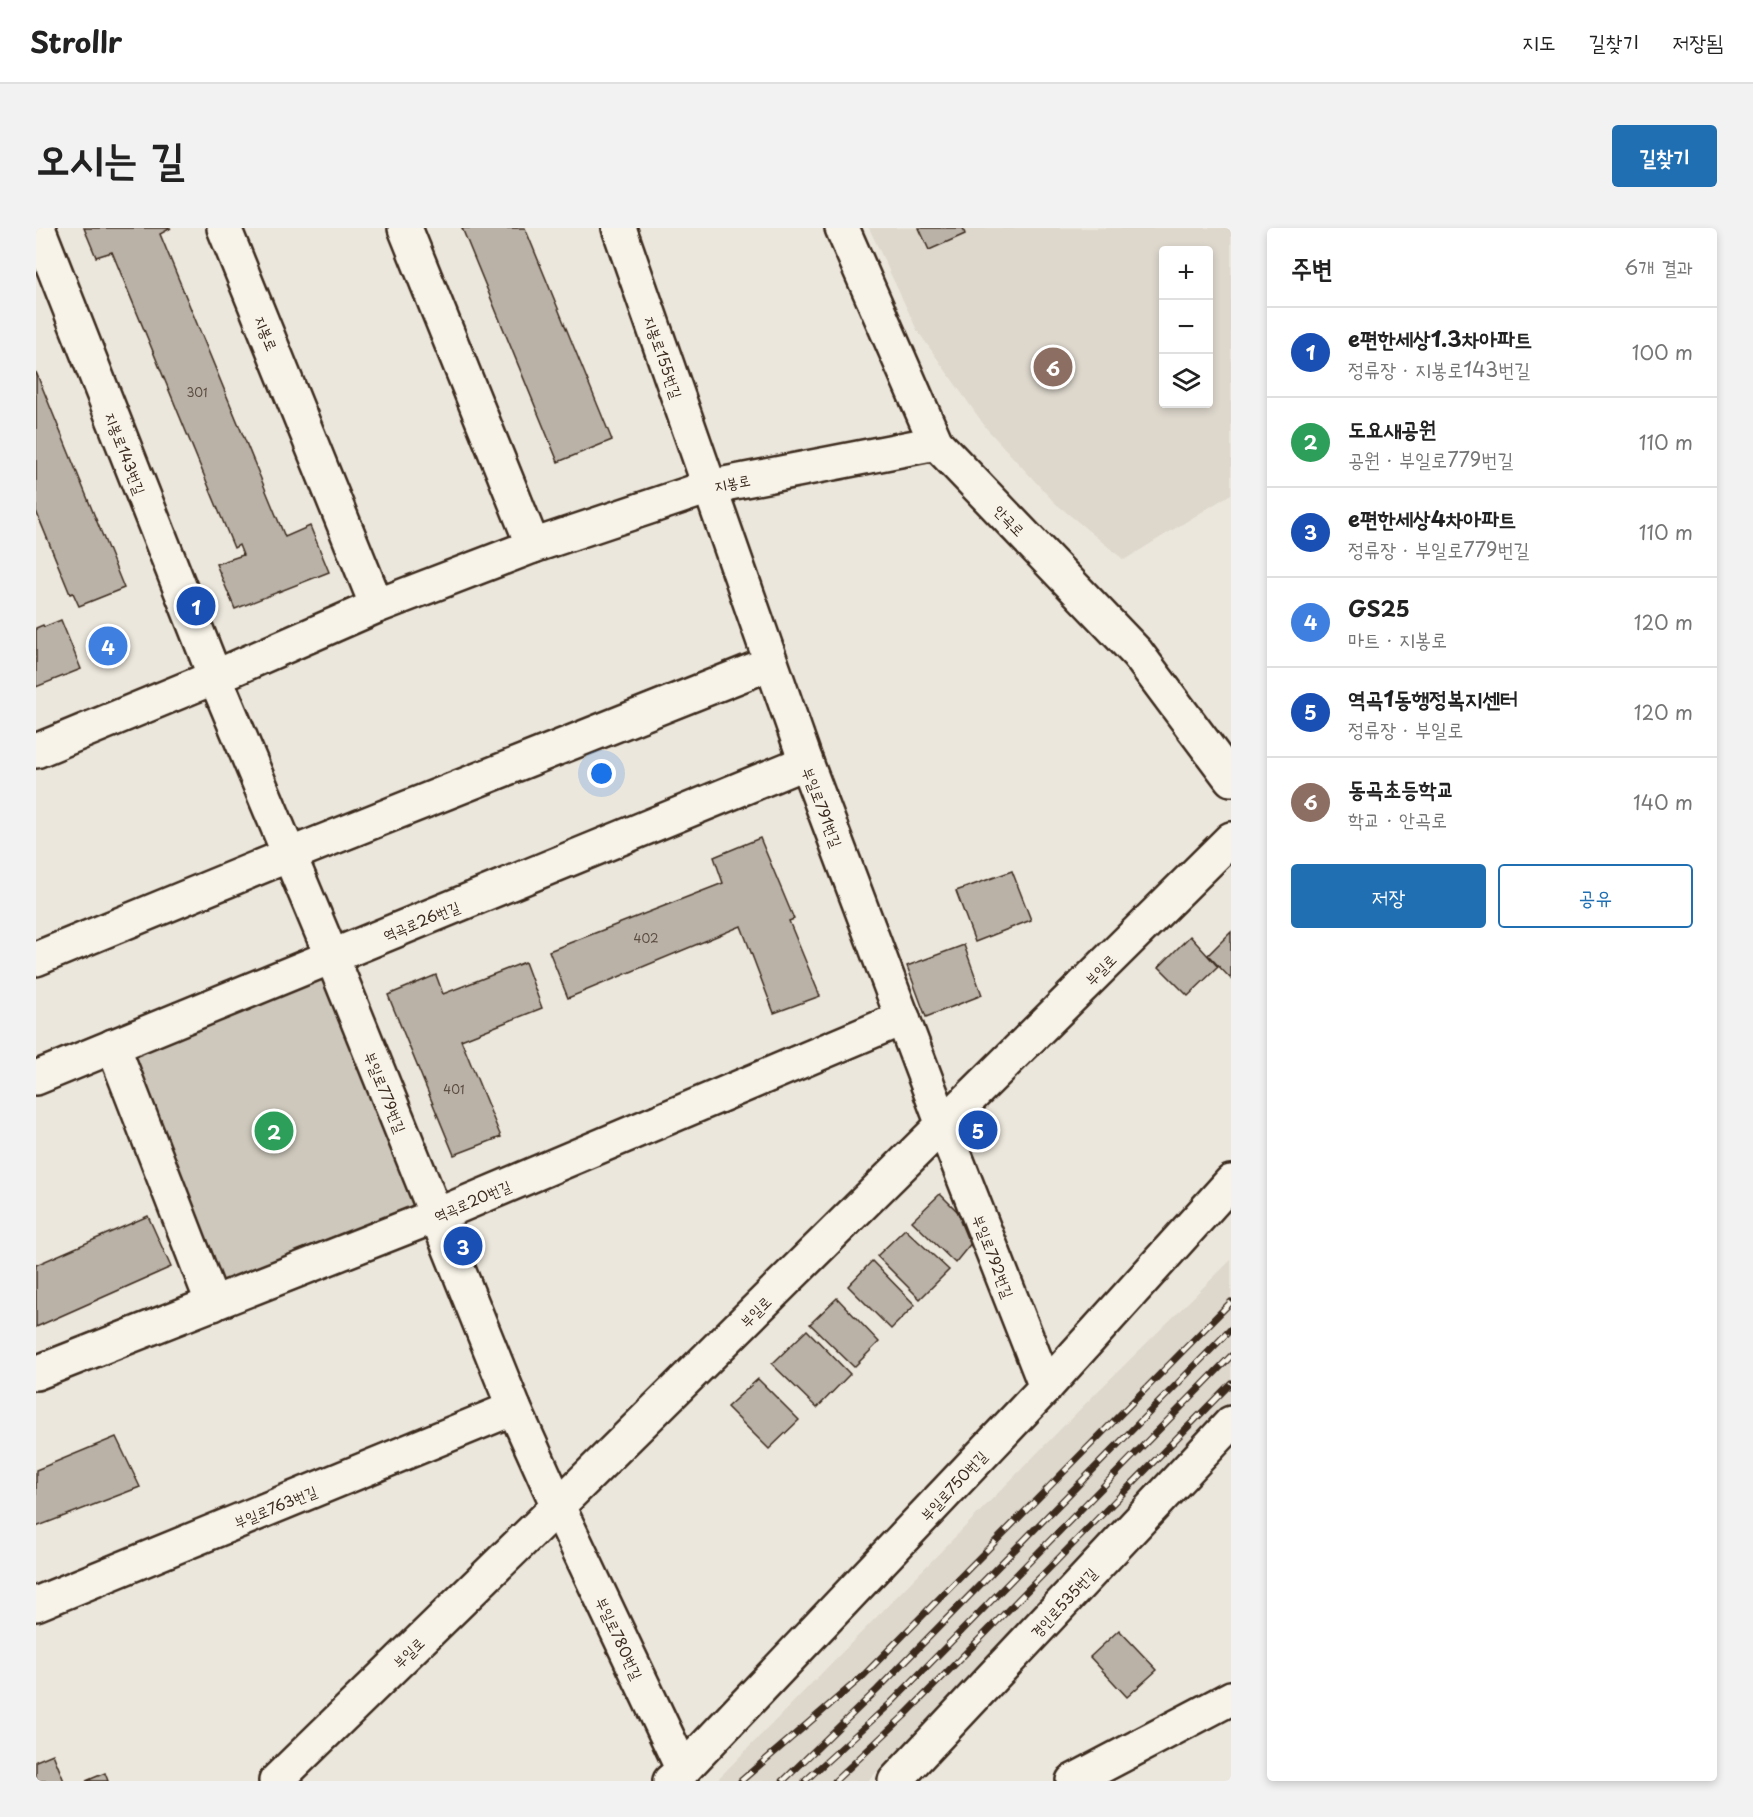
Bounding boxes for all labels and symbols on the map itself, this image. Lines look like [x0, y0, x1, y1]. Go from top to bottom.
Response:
street label: 지봉로 [250, 312, 284, 354]
street label: 지봉로155번길 [639, 313, 689, 401]
pin: 6 [1034, 344, 1072, 390]
house number: 301 [186, 383, 208, 401]
street label: 지봉로143번길 [100, 409, 152, 497]
street label: 지봉로 [712, 467, 752, 497]
street label: 안곡로 [989, 499, 1031, 541]
pin: 1 [176, 584, 216, 628]
pin: 4 [88, 624, 128, 668]
your location [587, 759, 616, 788]
street label: 부일로791번길 [797, 764, 849, 850]
street label: 역곡로26번길 [379, 894, 463, 946]
house number: 402 [634, 929, 658, 947]
street label: 부일로 [1079, 948, 1121, 990]
street label: 부일로779번길 [359, 1048, 413, 1136]
house number: 401 [443, 1080, 465, 1098]
pin: 2 [254, 1108, 294, 1154]
pin: 5 [958, 1108, 998, 1152]
street label: 역곡로20번길 [430, 1173, 514, 1227]
street label: 부일로792번길 [968, 1211, 1020, 1301]
pin: 3 [444, 1224, 482, 1268]
street label: 부일로 [734, 1290, 776, 1332]
street label: 부일로750번길 [914, 1445, 992, 1525]
street label: 부일로763번길 [230, 1479, 320, 1533]
street label: 경인로535번길 [1024, 1562, 1102, 1642]
street label: 부일로780번길 [591, 1593, 649, 1683]
street label: 부일로 [387, 1631, 429, 1673]

